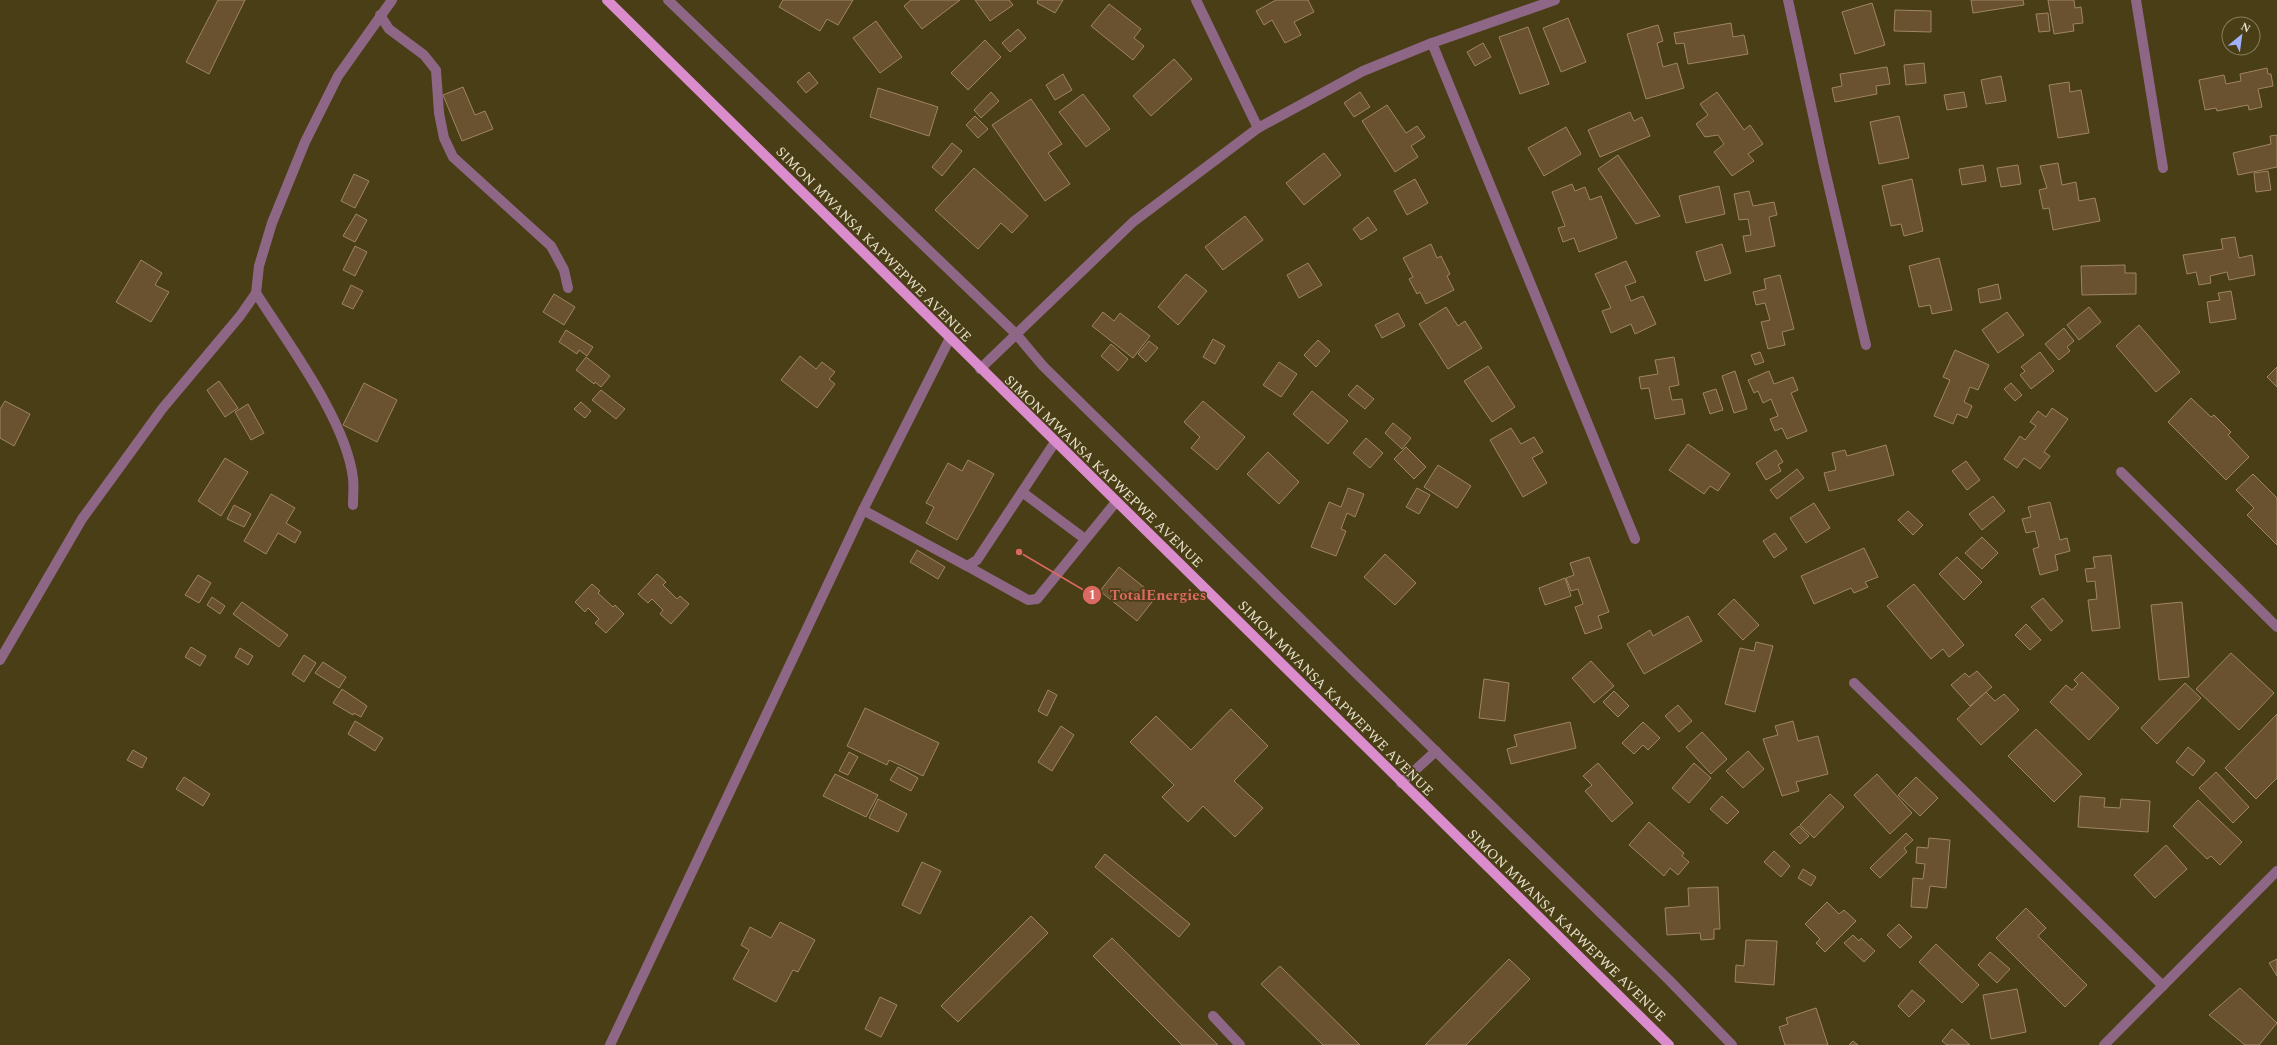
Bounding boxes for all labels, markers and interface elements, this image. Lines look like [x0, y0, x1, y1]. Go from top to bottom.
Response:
north arrow [2221, 16, 2261, 56]
text: N [2238, 18, 2254, 37]
street label: SIMON MWANSA KAPWEPWE AVENUE [771, 142, 976, 347]
street label: SIMON MWANSA KAPWEPWE AVENUE [1000, 370, 1208, 572]
callout: TotalEnergies [1082, 581, 1214, 608]
text: TotalEnergies [1110, 584, 1206, 607]
text: 1 [1089, 586, 1095, 605]
street label: SIMON MWANSA KAPWEPWE AVENUE [1233, 596, 1438, 801]
street label: SIMON MWANSA KAPWEPWE AVENUE [1463, 824, 1671, 1026]

